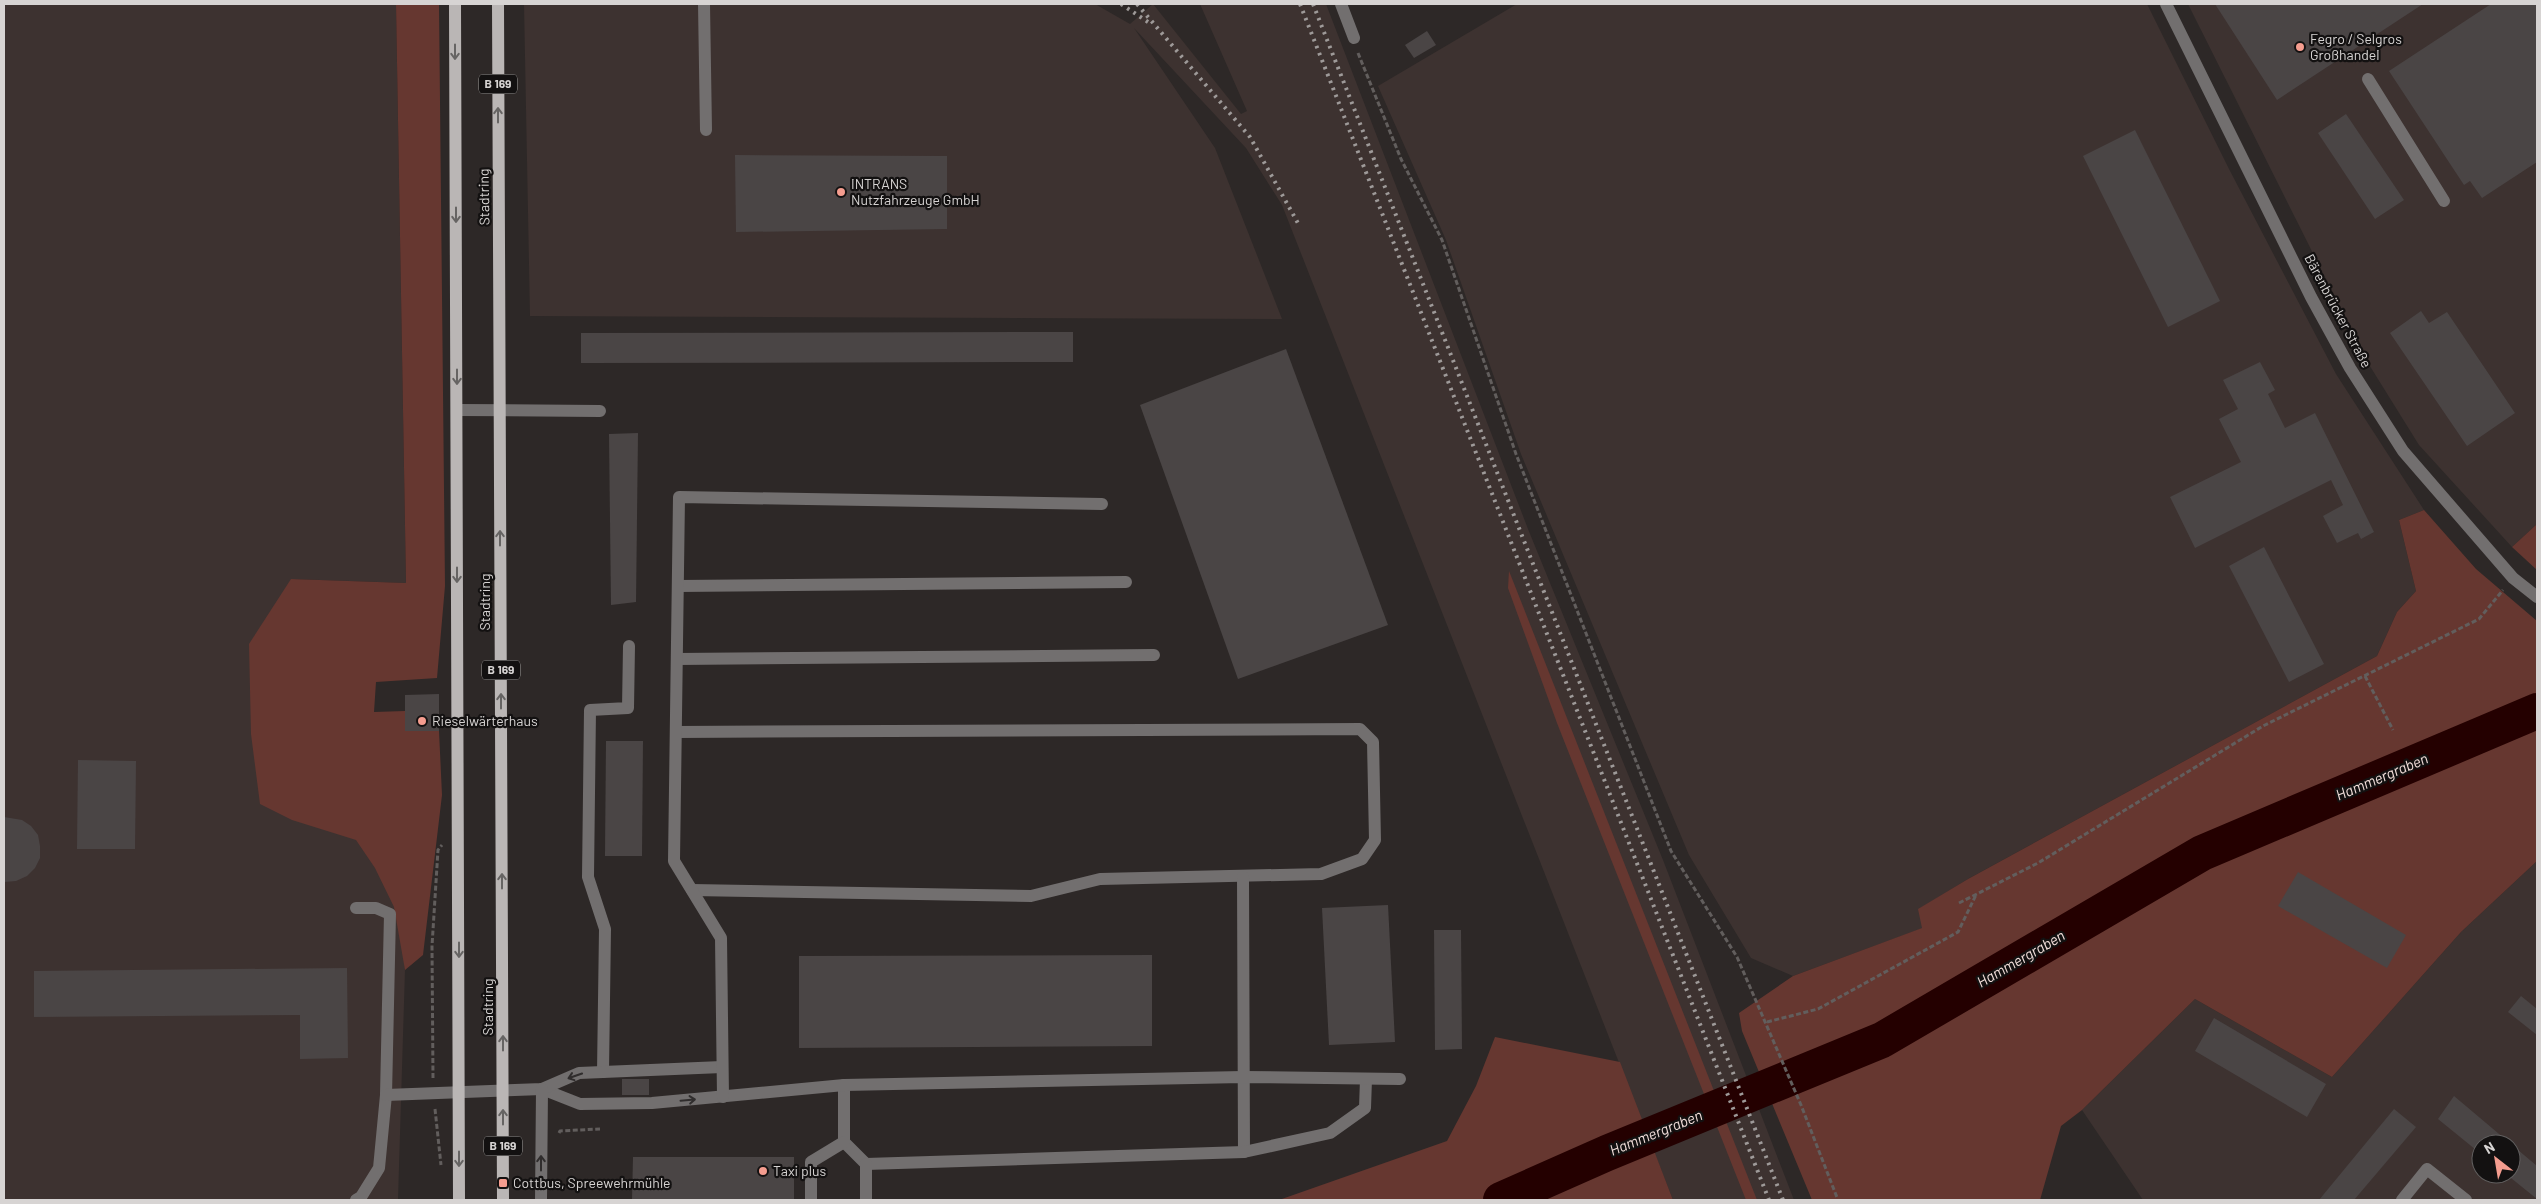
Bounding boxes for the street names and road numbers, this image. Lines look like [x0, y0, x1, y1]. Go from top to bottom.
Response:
road number: B 169 [479, 74, 517, 94]
street label: Stadtring [475, 168, 492, 226]
street label: Bärenbrücker Straße [2301, 251, 2376, 371]
street label: Stadtring [476, 574, 493, 630]
road number: B 169 [482, 660, 520, 680]
street label: Stadtring [479, 979, 496, 1035]
road number: B 169 [484, 1136, 522, 1156]

